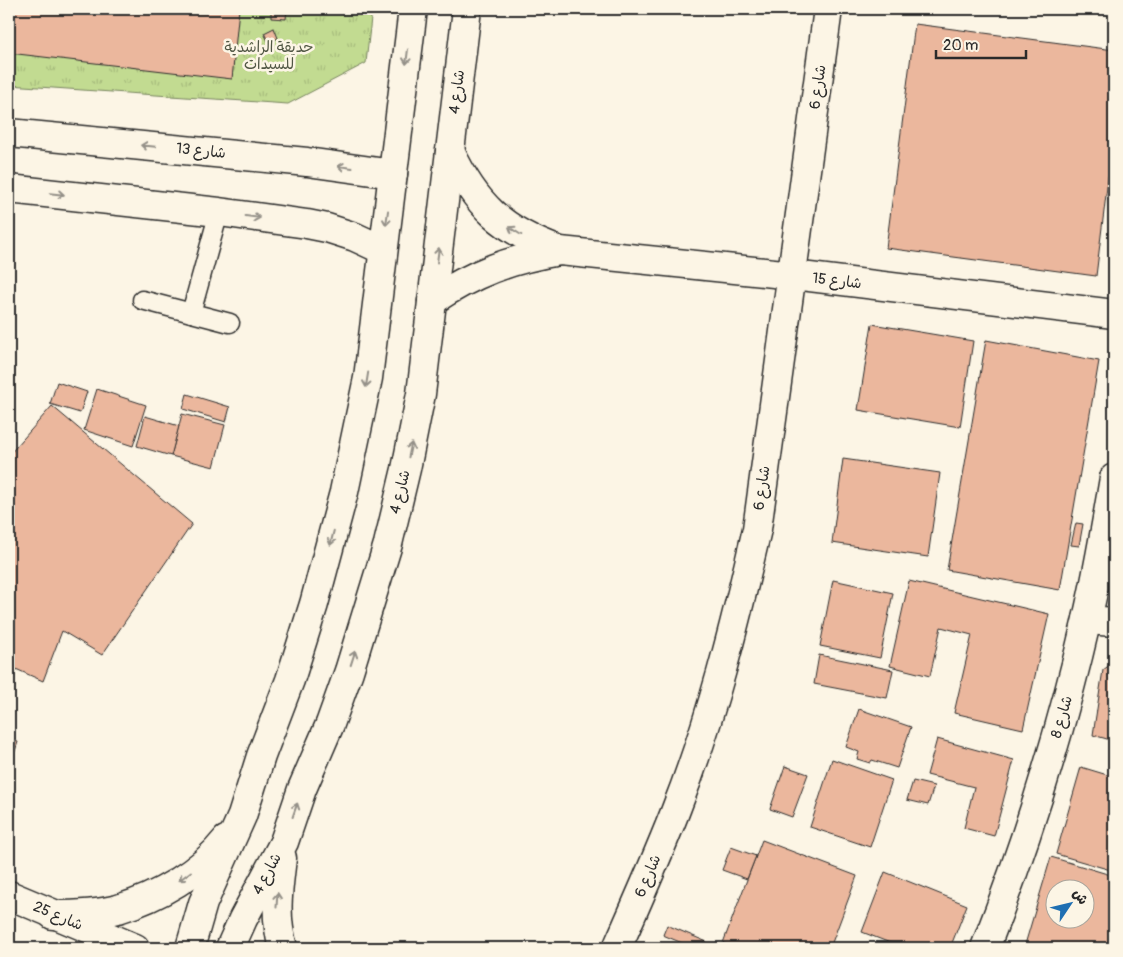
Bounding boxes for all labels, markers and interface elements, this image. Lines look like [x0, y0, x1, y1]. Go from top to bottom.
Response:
scale bar [936, 28, 1026, 60]
text: 20 m [943, 36, 978, 55]
park label: حديقة الراشدية للسيدات [224, 38, 314, 74]
one-way arrow [402, 49, 412, 65]
street label: شارع 6 [805, 64, 831, 110]
street label: شارع 4 [445, 69, 469, 115]
street label: شارع 13 [175, 139, 227, 163]
one-way arrow [141, 141, 157, 151]
one-way arrow [337, 162, 353, 172]
one-way arrow [49, 189, 65, 199]
one-way arrow [382, 210, 392, 226]
one-way arrow [245, 212, 261, 222]
one-way arrow [509, 226, 523, 236]
one-way arrow [433, 247, 443, 263]
street label: شارع 15 [811, 269, 863, 293]
one-way arrow [362, 371, 372, 387]
one-way arrow [406, 443, 415, 459]
street label: شارع 6 [749, 465, 775, 511]
street label: شارع 4 [385, 468, 415, 516]
one-way arrow [327, 530, 337, 546]
one-way arrow [349, 650, 358, 666]
street label: شارع 8 [1047, 694, 1077, 740]
one-way arrow [291, 802, 301, 818]
street label: شارع 4 [248, 850, 286, 898]
street label: شارع 6 [631, 852, 665, 900]
one-way arrow [179, 871, 192, 882]
north arrow [1046, 880, 1096, 930]
text: ش [1069, 886, 1092, 908]
one-way arrow [273, 892, 282, 908]
street label: شارع 25 [30, 897, 86, 935]

